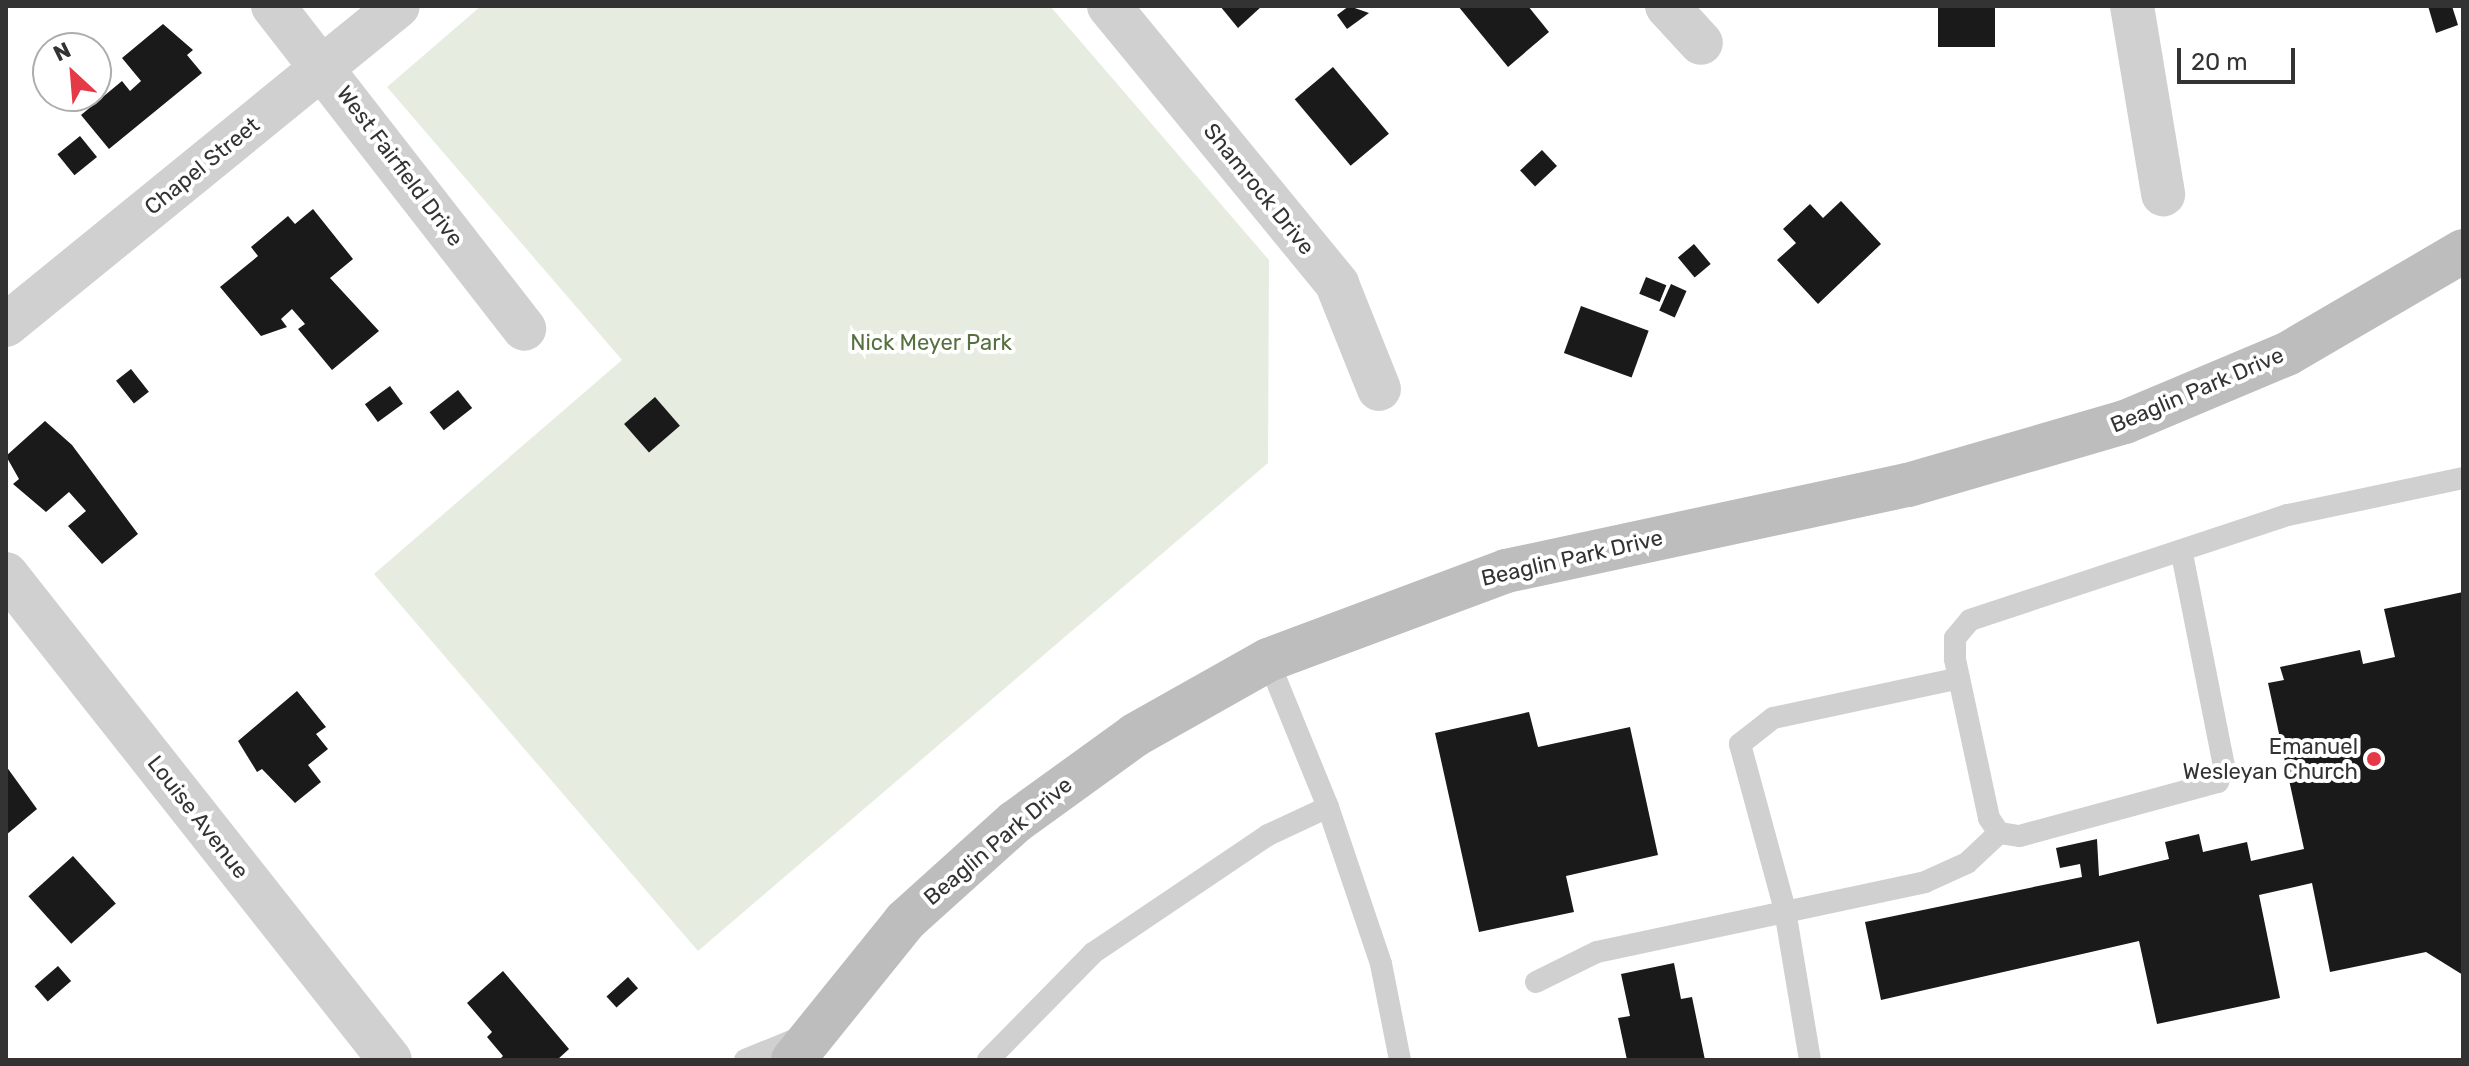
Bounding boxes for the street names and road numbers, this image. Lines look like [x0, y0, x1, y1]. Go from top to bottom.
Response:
street label: West Fairfield Drive [331, 81, 469, 251]
street label: Chapel Street [139, 112, 265, 220]
street label: Shamrock Drive [1198, 118, 1320, 260]
street label: Beaglin Park Drive [2106, 342, 2288, 438]
street label: Beaglin Park Drive [1479, 524, 1665, 592]
street label: Louise Avenue [142, 750, 254, 884]
street label: Beaglin Park Drive [918, 771, 1078, 911]

